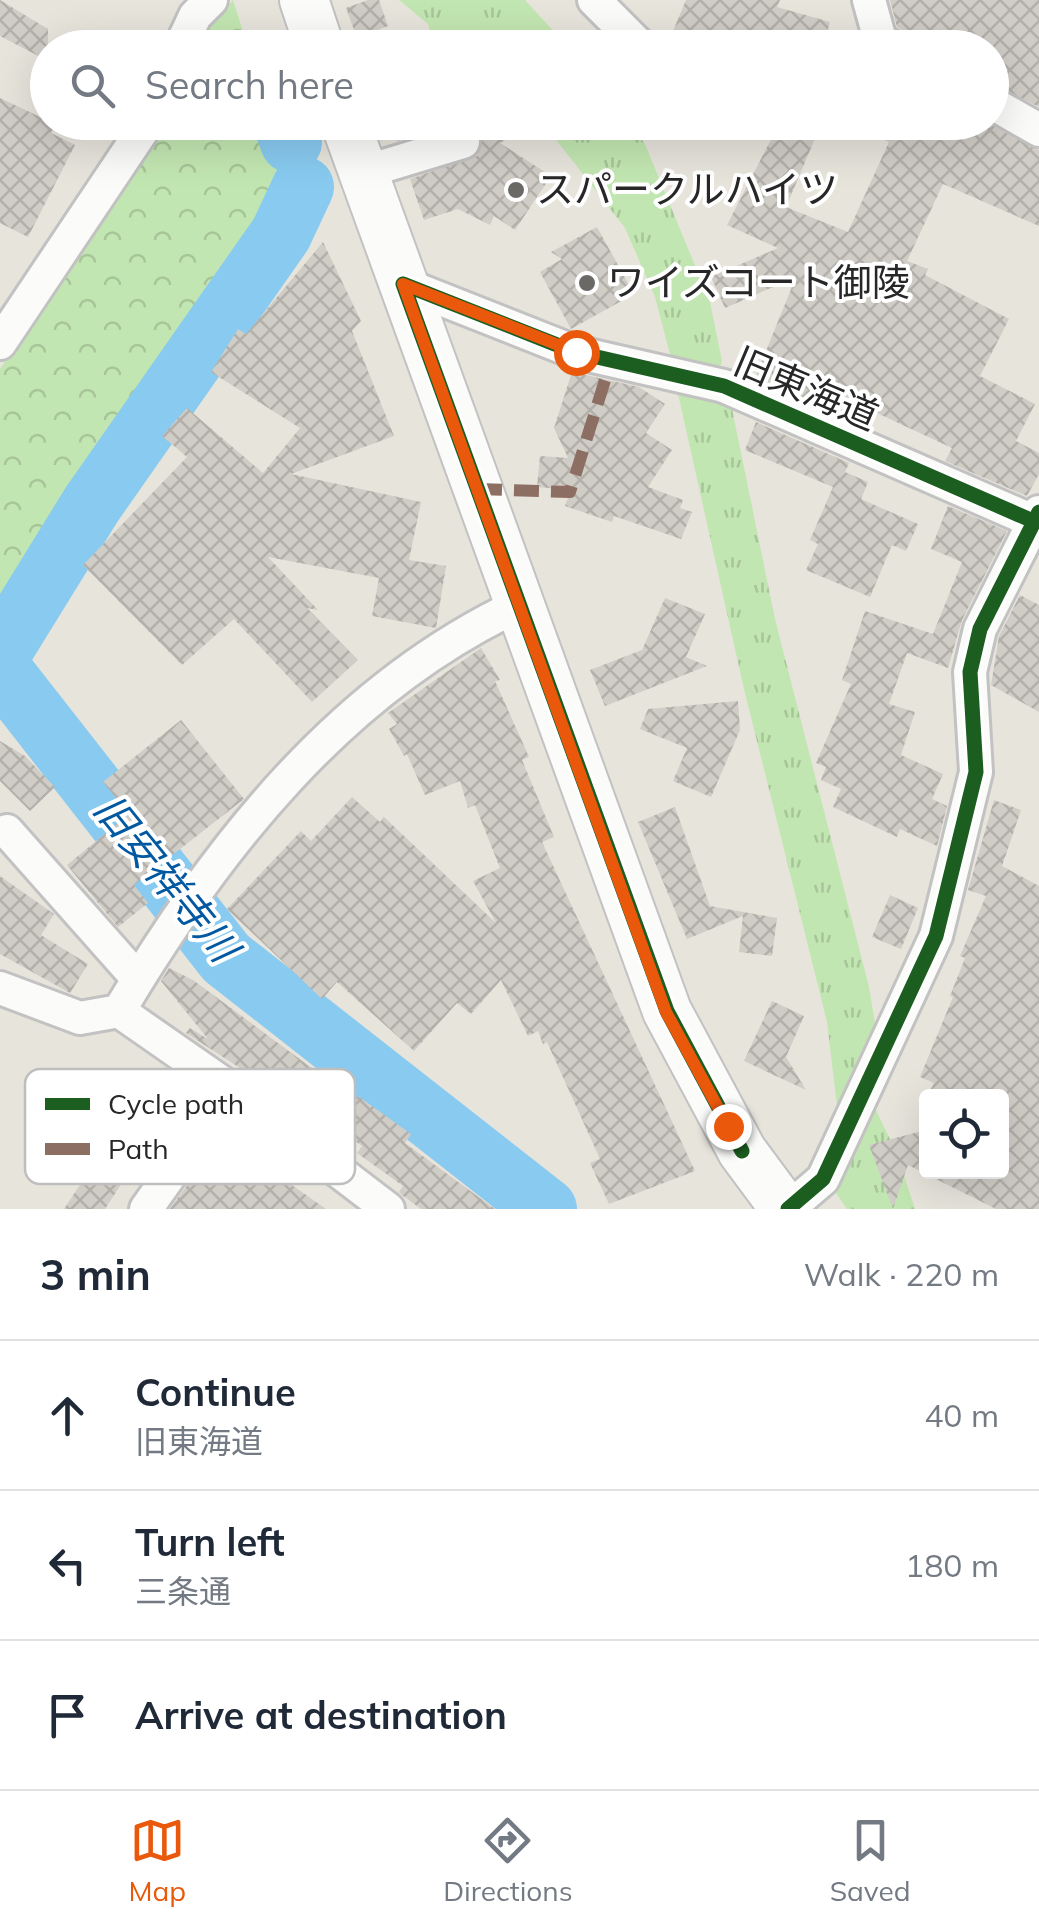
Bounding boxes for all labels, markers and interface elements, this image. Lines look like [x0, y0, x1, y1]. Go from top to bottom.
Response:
search box [30, 30, 1009, 140]
icon: search [65, 58, 120, 113]
text: Search here [145, 61, 354, 109]
place label: スパークルハイツ [536, 165, 838, 213]
marker: スパークルハイツ [505, 179, 527, 201]
place label: ワイズコート御陵 [607, 258, 910, 306]
marker: ワイズコート御陵 [576, 272, 598, 294]
route start [554, 330, 600, 376]
street label: 旧東海道 [727, 336, 886, 440]
water label: 旧安祥寺川 [84, 784, 252, 974]
legend [25, 1069, 355, 1184]
text: Cycle path [108, 1086, 244, 1121]
map controls [919, 1089, 1009, 1179]
button: locate [919, 1089, 1009, 1179]
route end [706, 1104, 752, 1150]
text: Path [108, 1131, 169, 1166]
text: 3 min [40, 1248, 151, 1301]
text: Walk · 220 m [804, 1254, 999, 1294]
text: Continue [135, 1368, 296, 1416]
icon: ahead [40, 1388, 95, 1443]
text: 40 m [924, 1395, 999, 1435]
text: 旧東海道 [135, 1421, 263, 1461]
text: Turn left [135, 1518, 285, 1566]
icon: left [40, 1538, 95, 1593]
text: 180 m [905, 1545, 999, 1585]
text: 三条通 [135, 1571, 231, 1611]
icon: arrive [40, 1688, 95, 1743]
text: Arrive at destination [135, 1691, 507, 1739]
tab: Map [129, 1813, 186, 1908]
tab: Directions [443, 1813, 573, 1908]
tab: Saved [830, 1813, 910, 1908]

